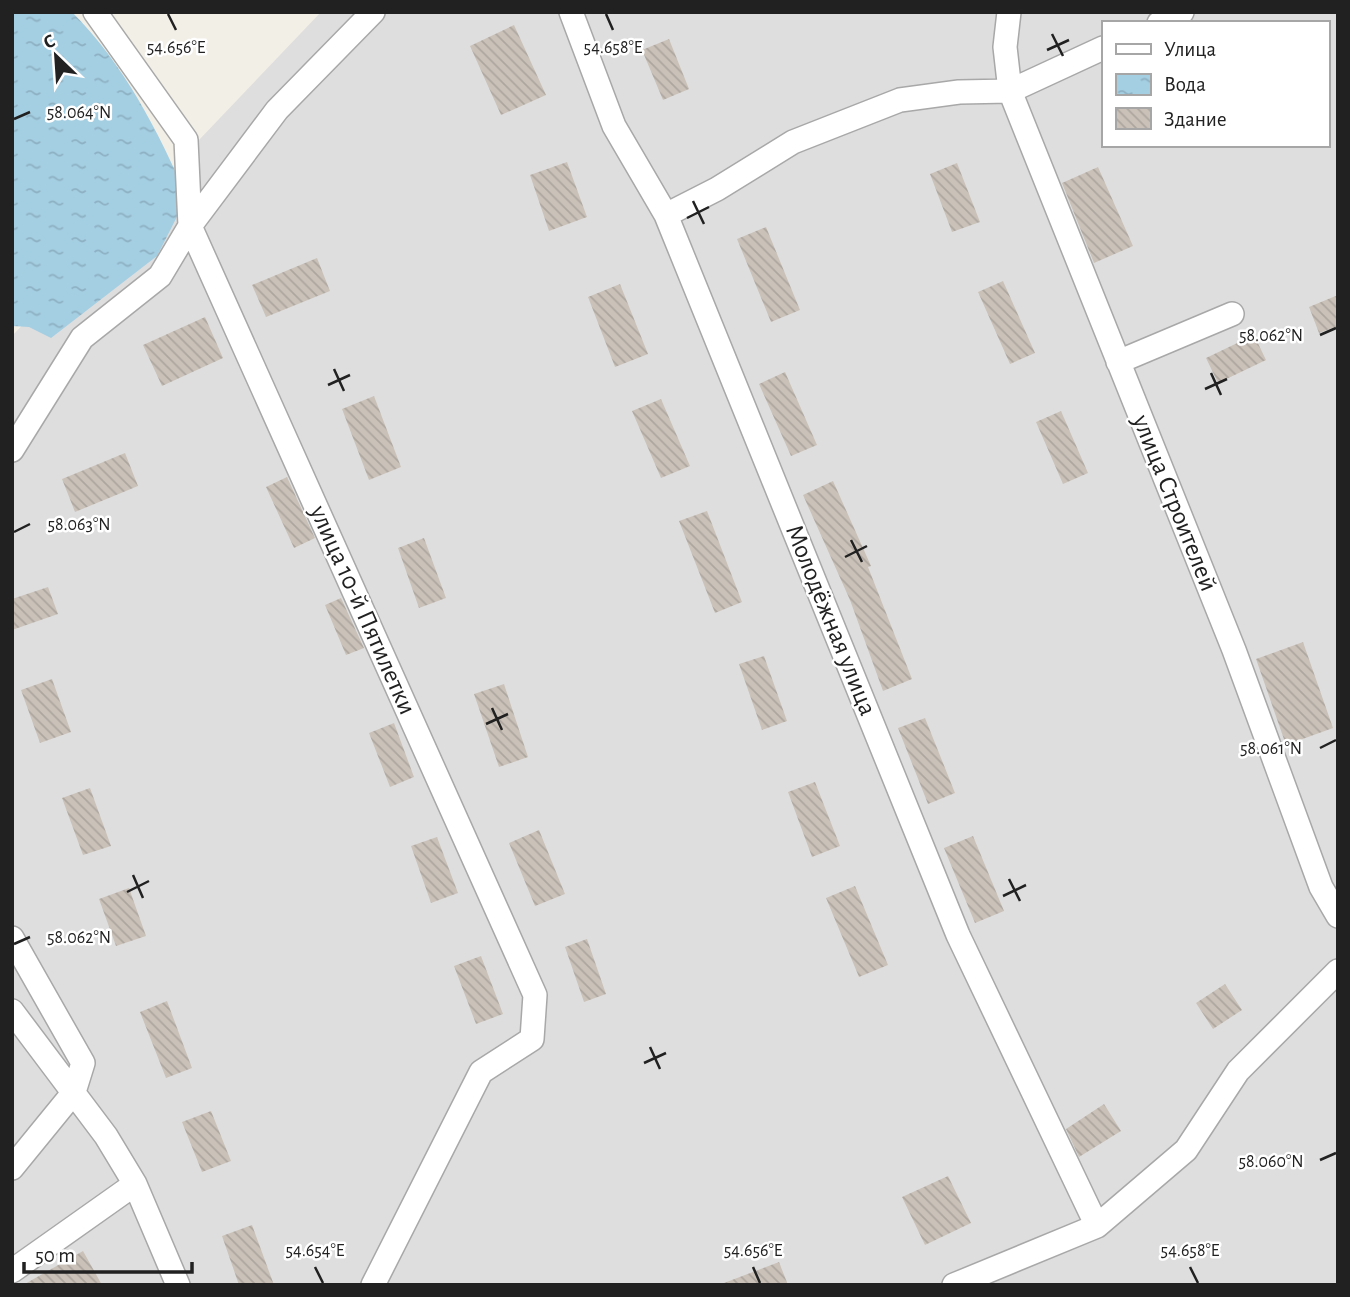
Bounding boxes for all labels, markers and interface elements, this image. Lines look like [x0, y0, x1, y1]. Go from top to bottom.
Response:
north arrow [21, 21, 91, 91]
legend [1102, 21, 1329, 147]
text: С [41, 31, 58, 53]
text: 54.656°E [147, 39, 206, 57]
text: 54.658°E [584, 39, 643, 57]
text: Улица [1164, 39, 1217, 60]
text: Вода [1164, 74, 1206, 95]
text: 58.064°N [47, 104, 111, 122]
text: Здание [1164, 109, 1227, 130]
text: 58.062°N [1239, 327, 1303, 345]
street label: улица Строителей [1127, 410, 1222, 595]
street label: улица 10-й Пятилетки [305, 501, 421, 718]
text: 58.063°N [47, 516, 111, 534]
street label: Молодёжная улица [781, 521, 881, 719]
text: 58.061°N [1240, 740, 1302, 758]
text: 58.062°N [47, 929, 111, 947]
text: 58.060°N [1238, 1153, 1304, 1171]
scale bar [24, 1230, 192, 1274]
text: 54.654°E [286, 1242, 345, 1260]
text: 54.656°E [724, 1242, 783, 1260]
text: 54.658°E [1161, 1242, 1220, 1260]
text: 50 m [35, 1245, 75, 1266]

